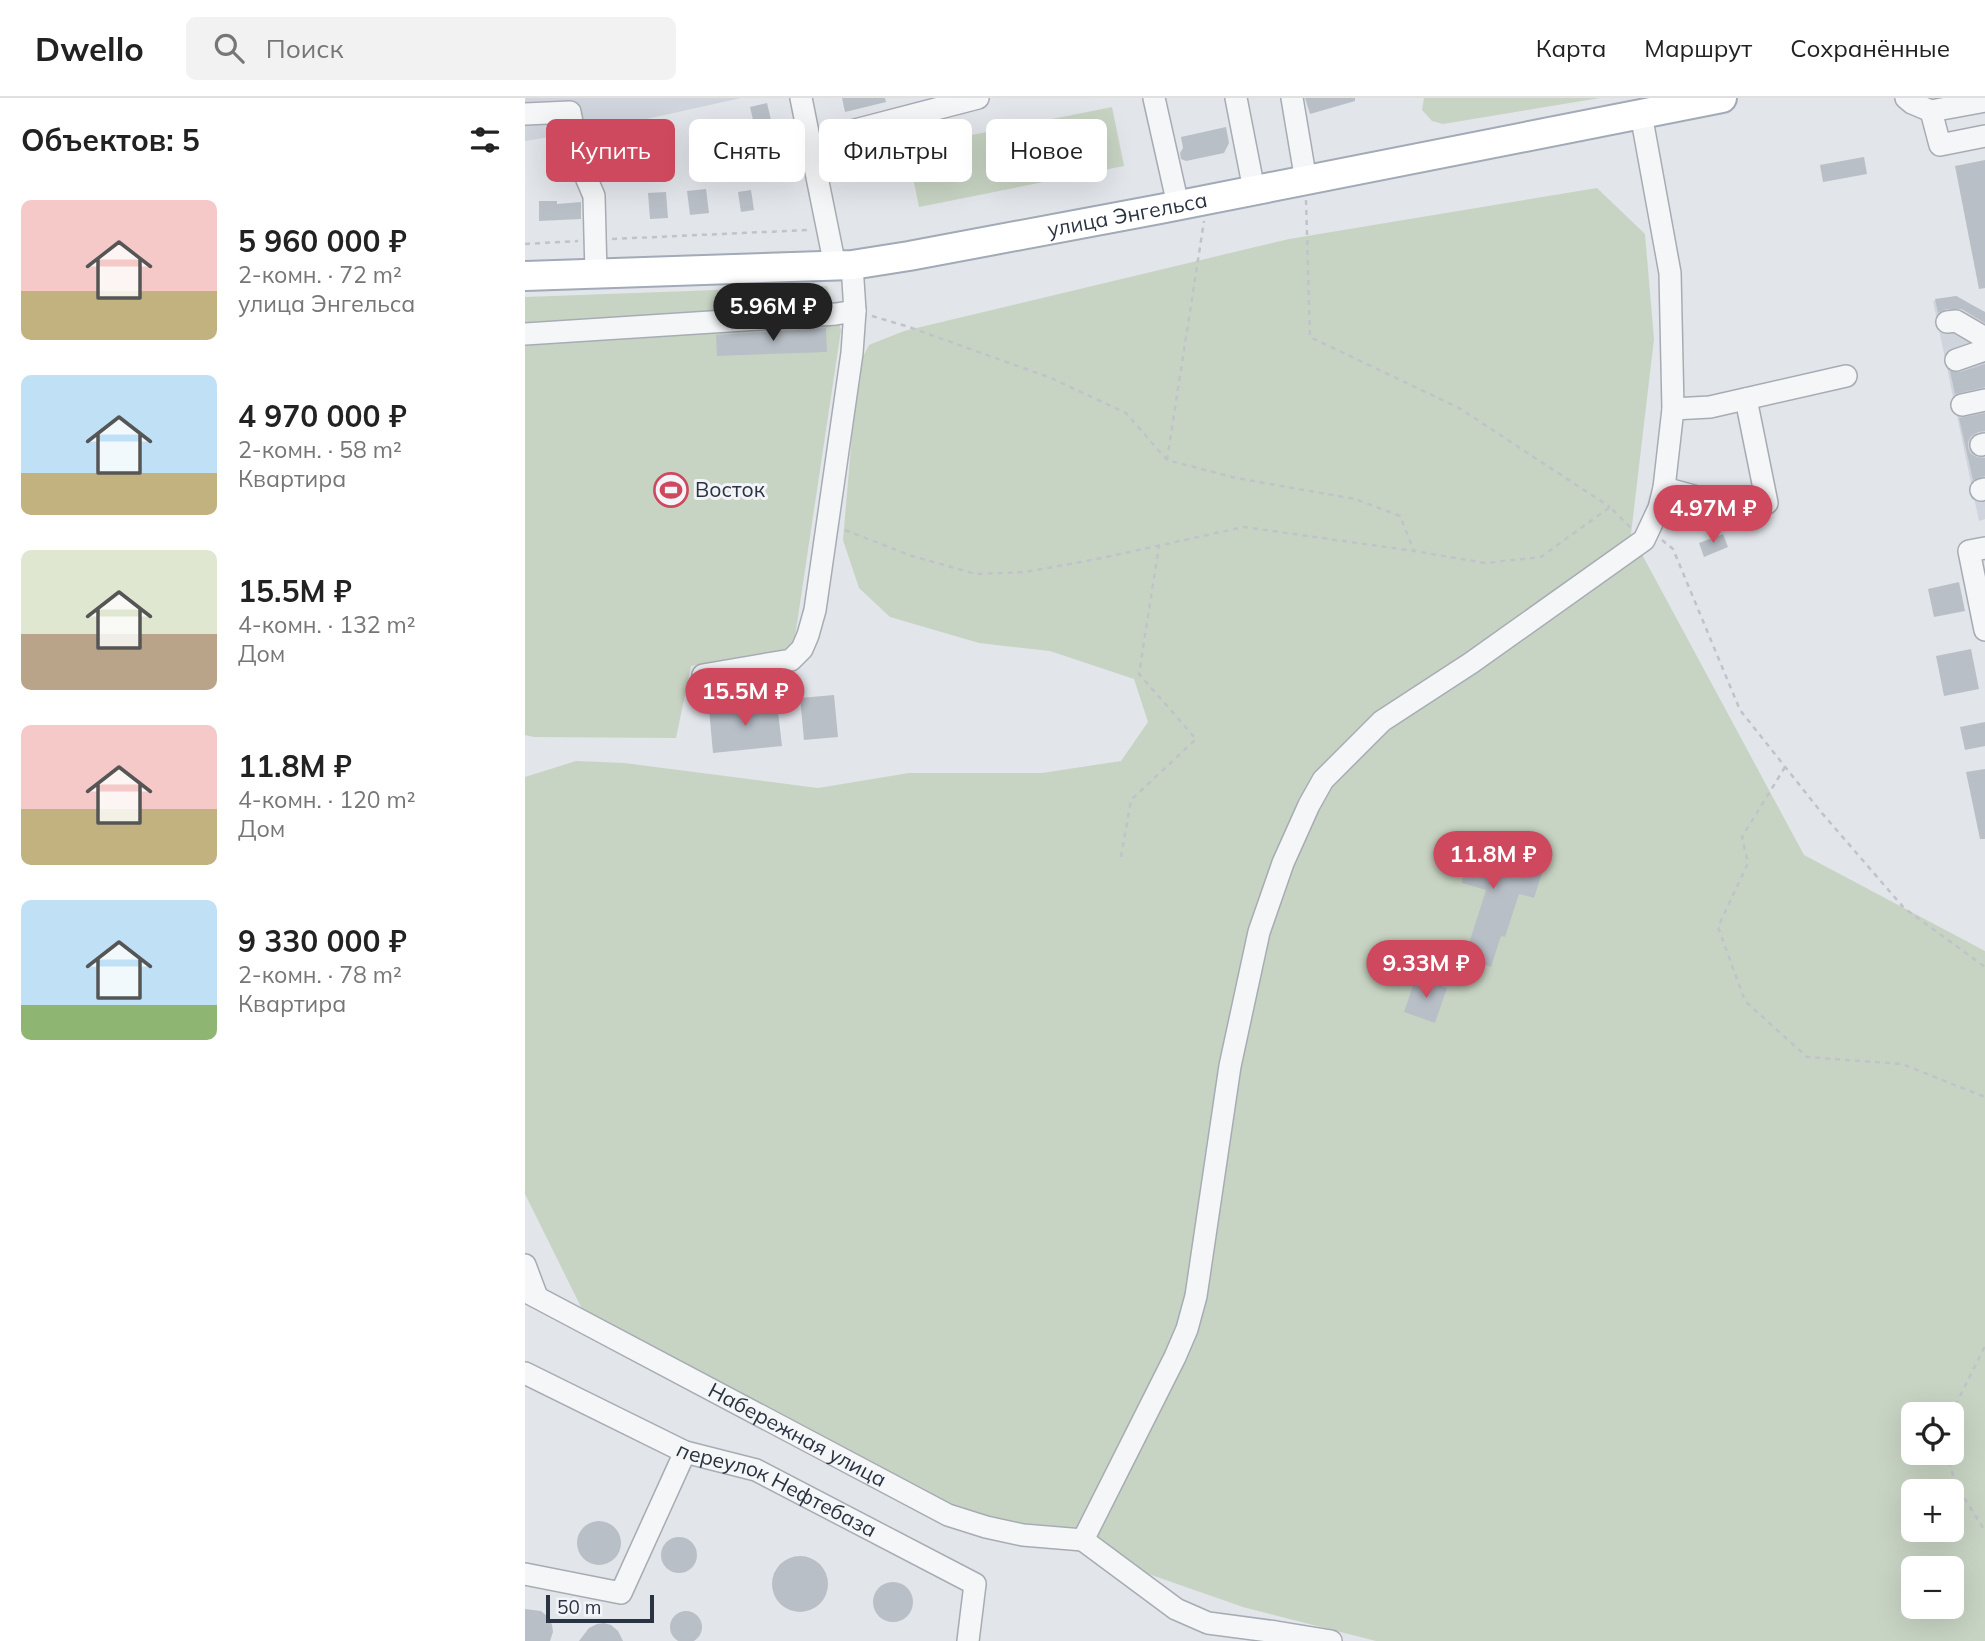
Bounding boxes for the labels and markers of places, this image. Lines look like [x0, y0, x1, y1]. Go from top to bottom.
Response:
pin: 5.96M ₽ [708, 284, 838, 343]
sports icon: Восток [652, 471, 690, 509]
place label: Восток [695, 476, 766, 502]
pin: 4.97M ₽ [1648, 486, 1778, 545]
pin: 15.5M ₽ [680, 668, 810, 728]
pin: 11.8M ₽ [1428, 832, 1558, 891]
pin: 9.33M ₽ [1361, 940, 1491, 1000]

